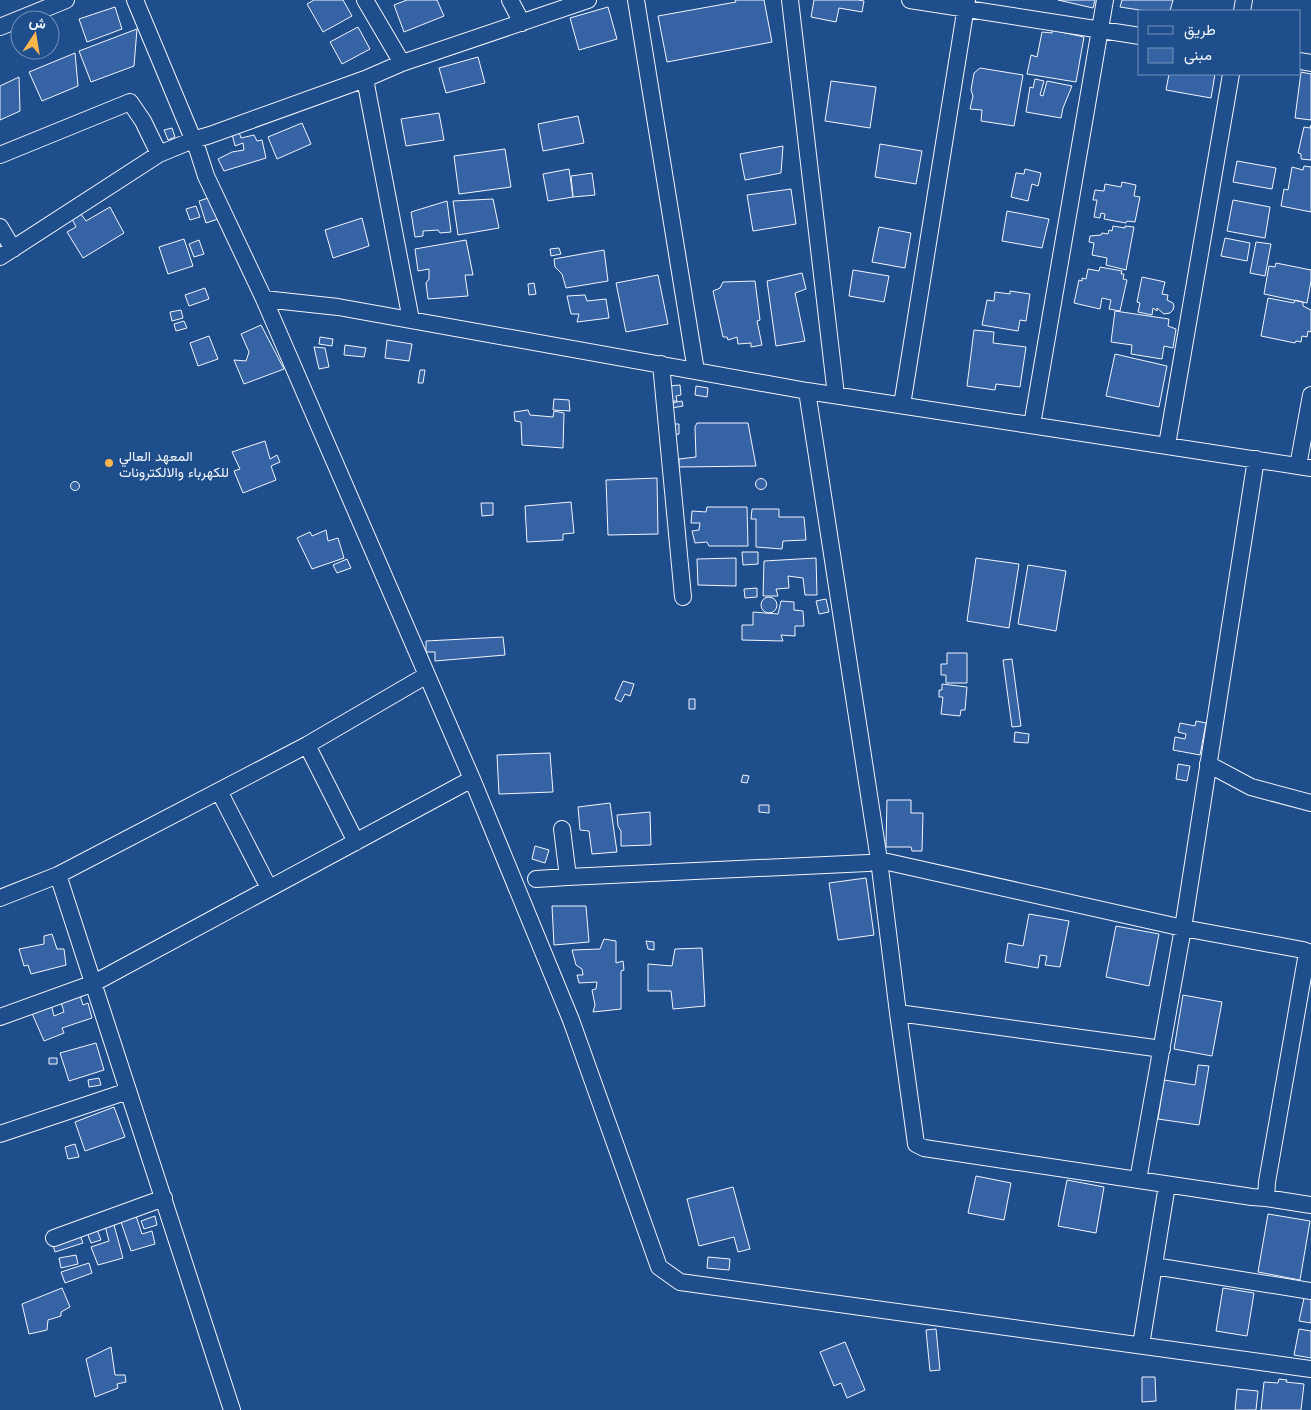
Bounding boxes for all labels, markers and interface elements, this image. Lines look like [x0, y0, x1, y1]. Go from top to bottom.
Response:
north arrow [10, 10, 60, 60]
legend [1138, 10, 1301, 75]
text: ش [28, 12, 48, 33]
text: طريق [1184, 20, 1216, 40]
text: مبنى [1184, 45, 1212, 65]
place label: المعهد العالي للكهرباء والالكترونات [119, 447, 229, 481]
marker: المعهد العالي للكهرباء والالكترونات [103, 457, 115, 469]

